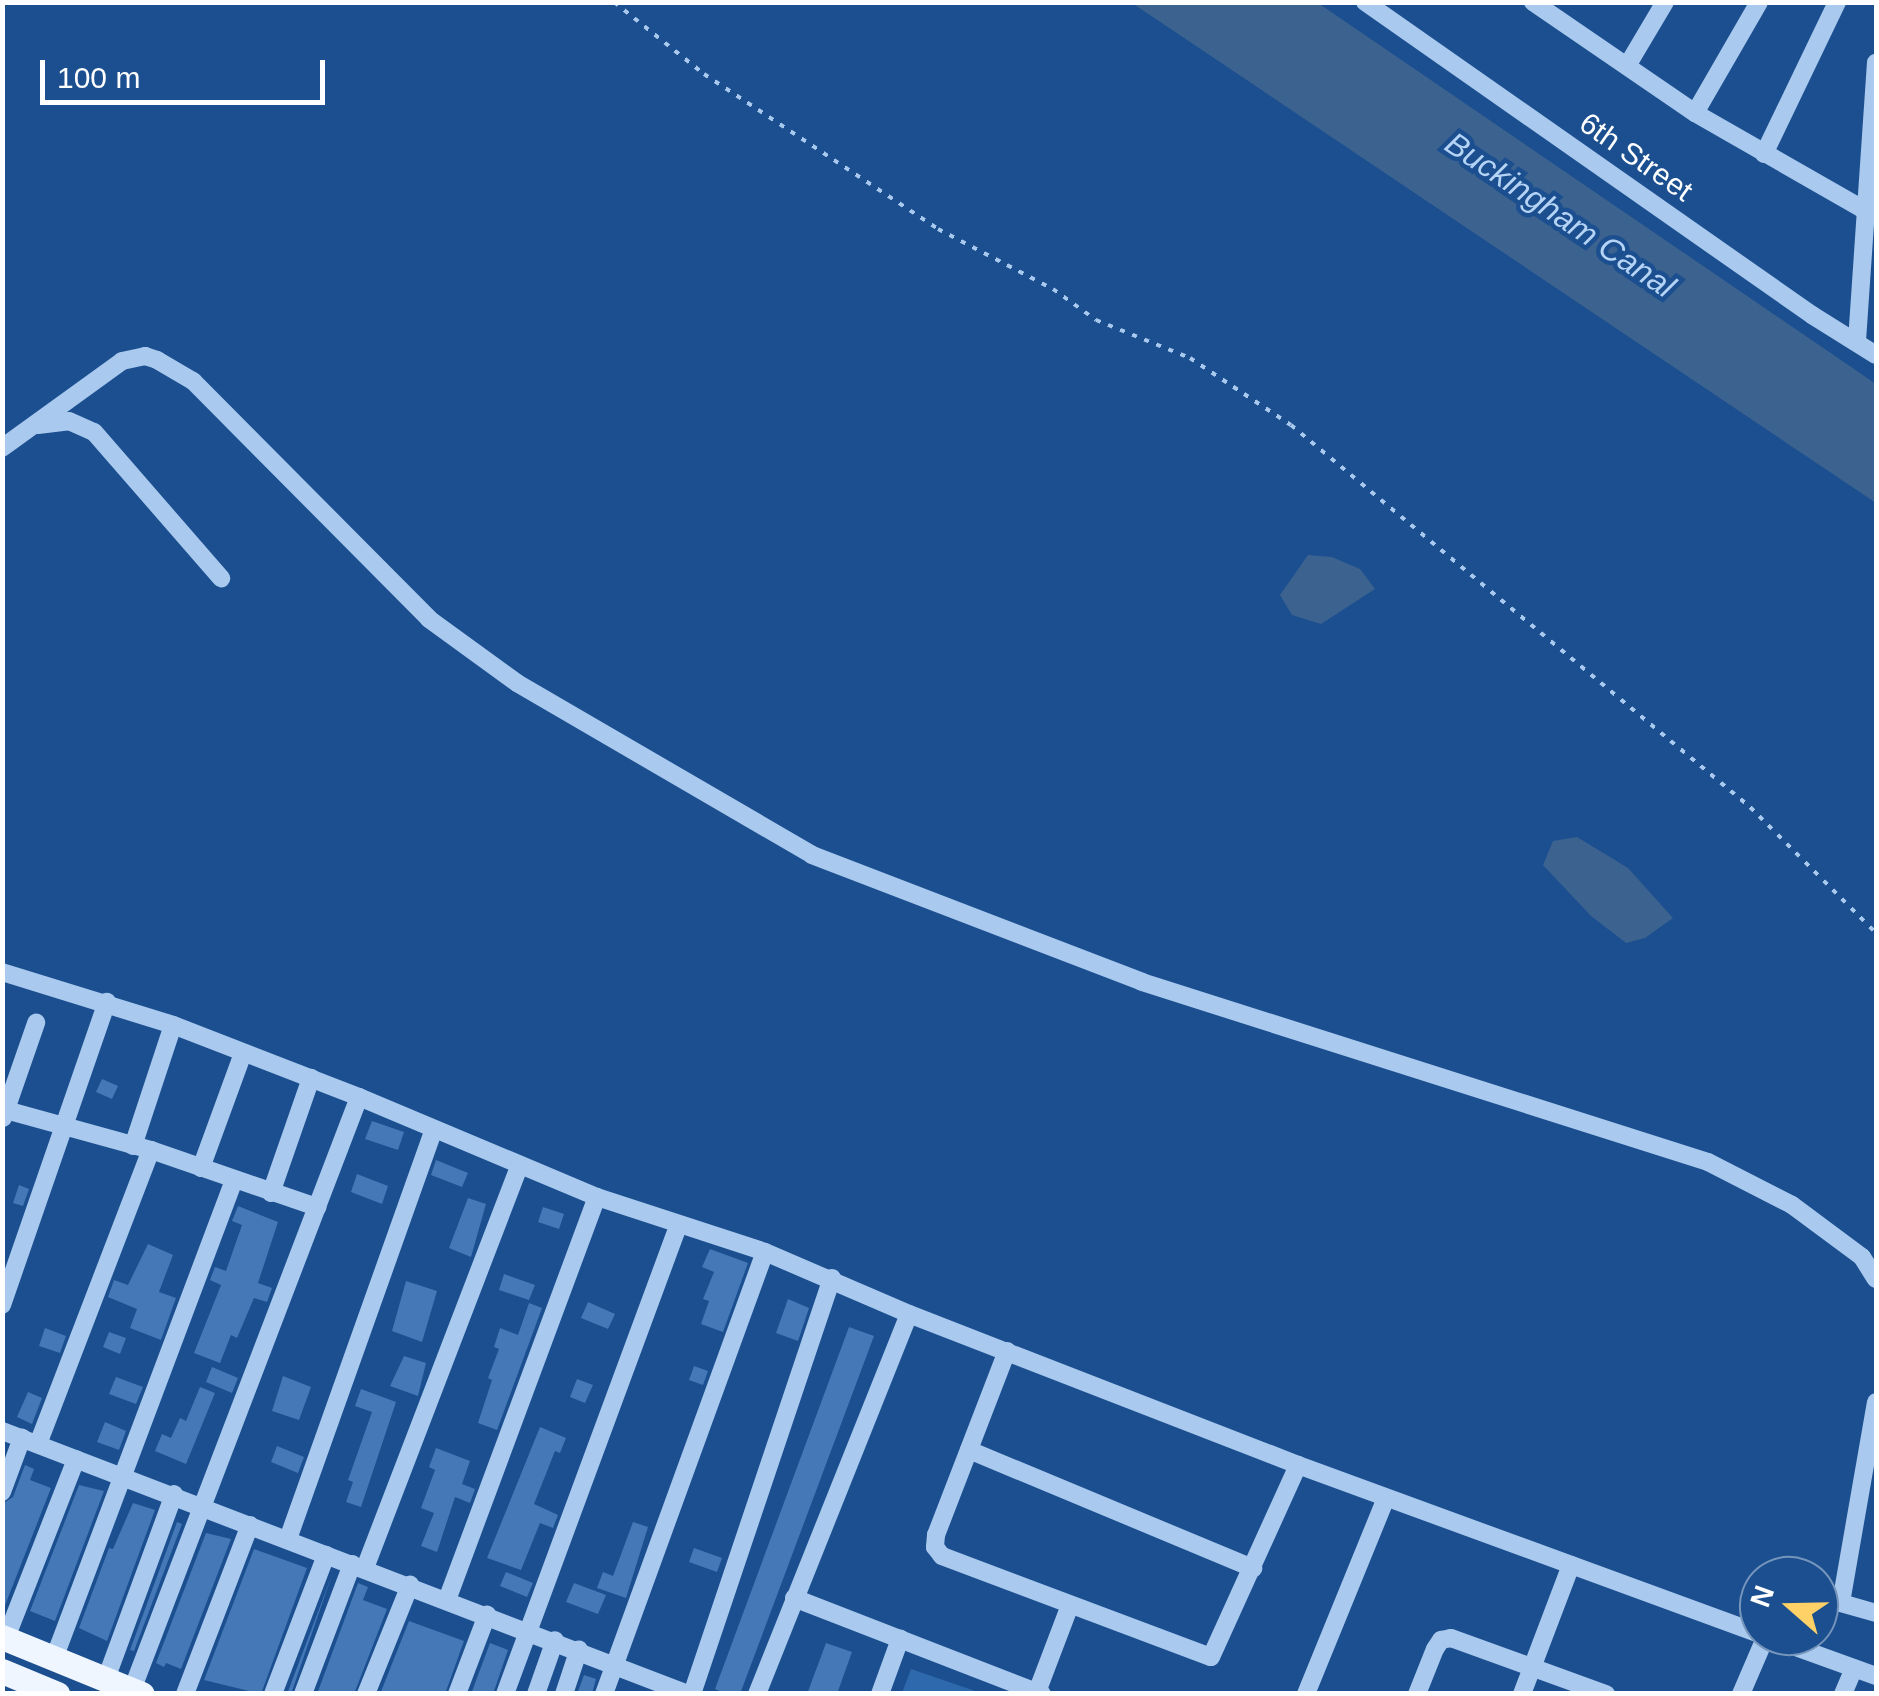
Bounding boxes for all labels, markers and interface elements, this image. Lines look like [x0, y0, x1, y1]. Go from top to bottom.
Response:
scale bar [45, 40, 330, 102]
text: 100 m [57, 61, 140, 94]
street label: 6th Street [1572, 105, 1700, 209]
water label: Buckingham Canal [1438, 124, 1682, 306]
north arrow [1739, 1556, 1839, 1656]
text: N [1744, 1581, 1780, 1611]

